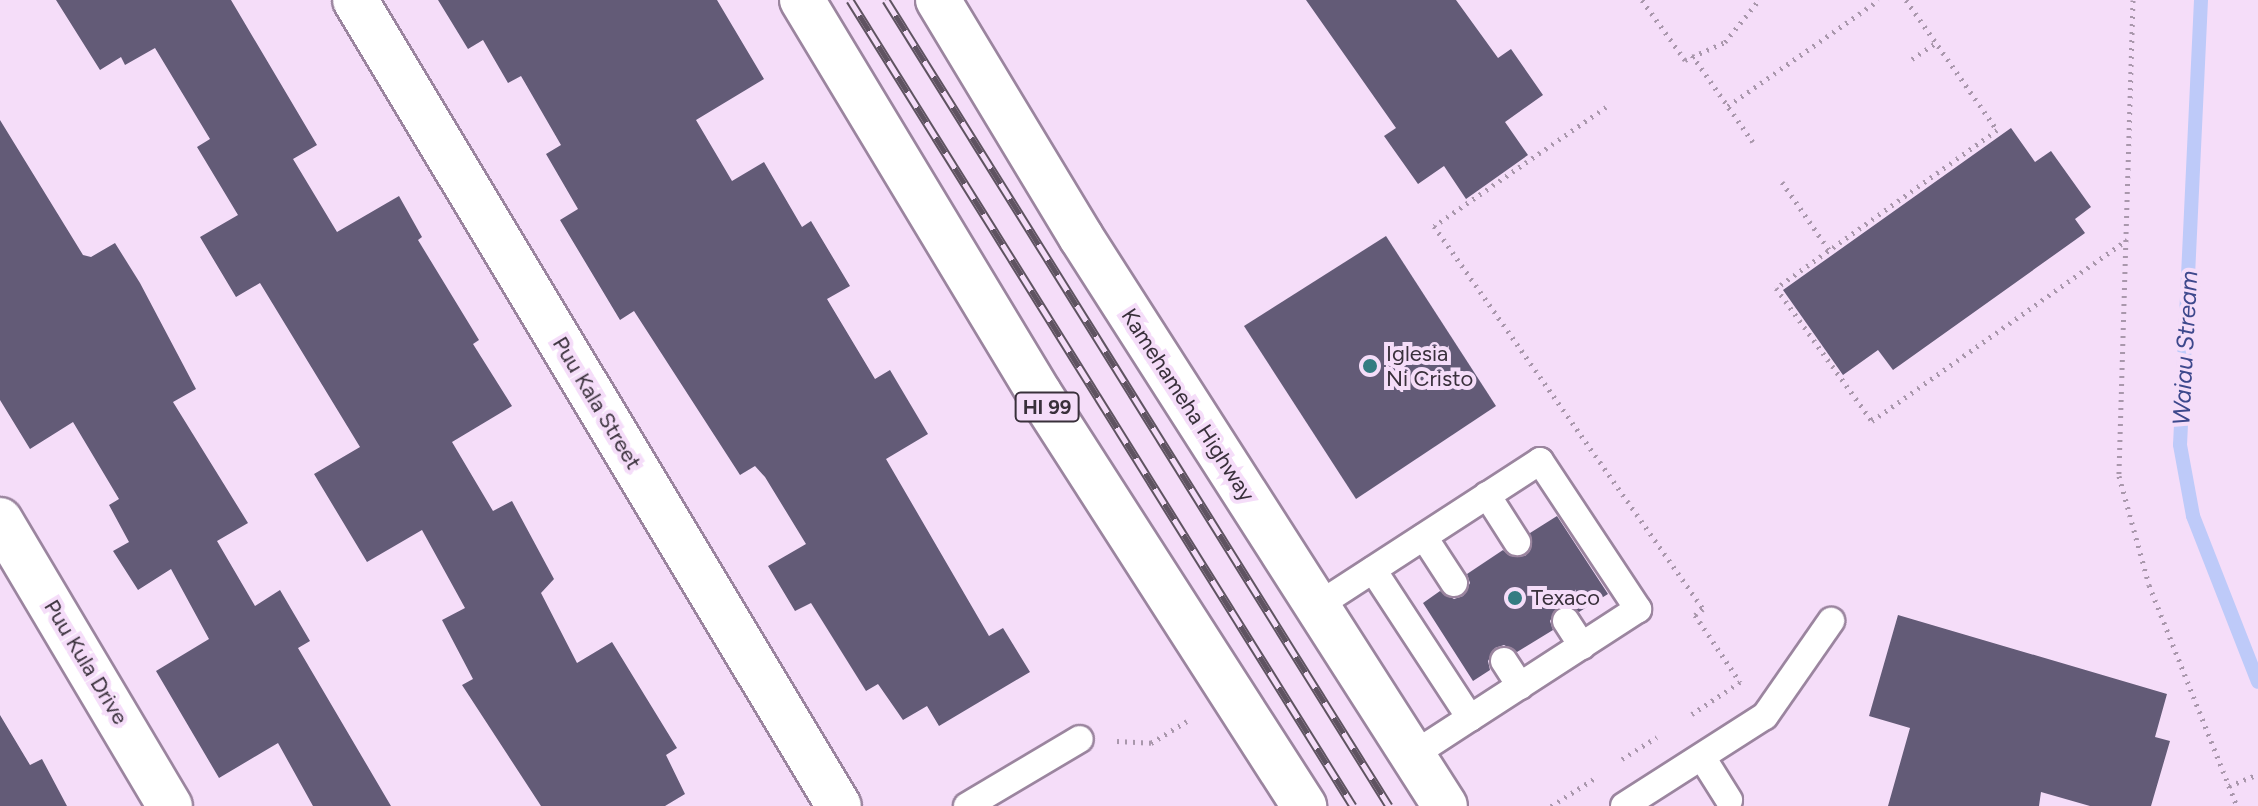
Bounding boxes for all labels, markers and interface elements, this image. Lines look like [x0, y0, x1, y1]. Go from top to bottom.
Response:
water label: Waiau Stream [2167, 270, 2203, 426]
street label: Kamehameha Highway [1116, 304, 1260, 506]
street label: Puu Kala Street [547, 332, 647, 474]
place label: Iglesia Ni Cristo [1386, 340, 1473, 392]
marker: Iglesia Ni Cristo [1361, 357, 1379, 375]
road number: HI 99 [1013, 391, 1081, 423]
place label: Texaco [1531, 585, 1600, 611]
marker: Texaco [1506, 589, 1524, 607]
street label: Puu Kula Drive [38, 595, 134, 729]

